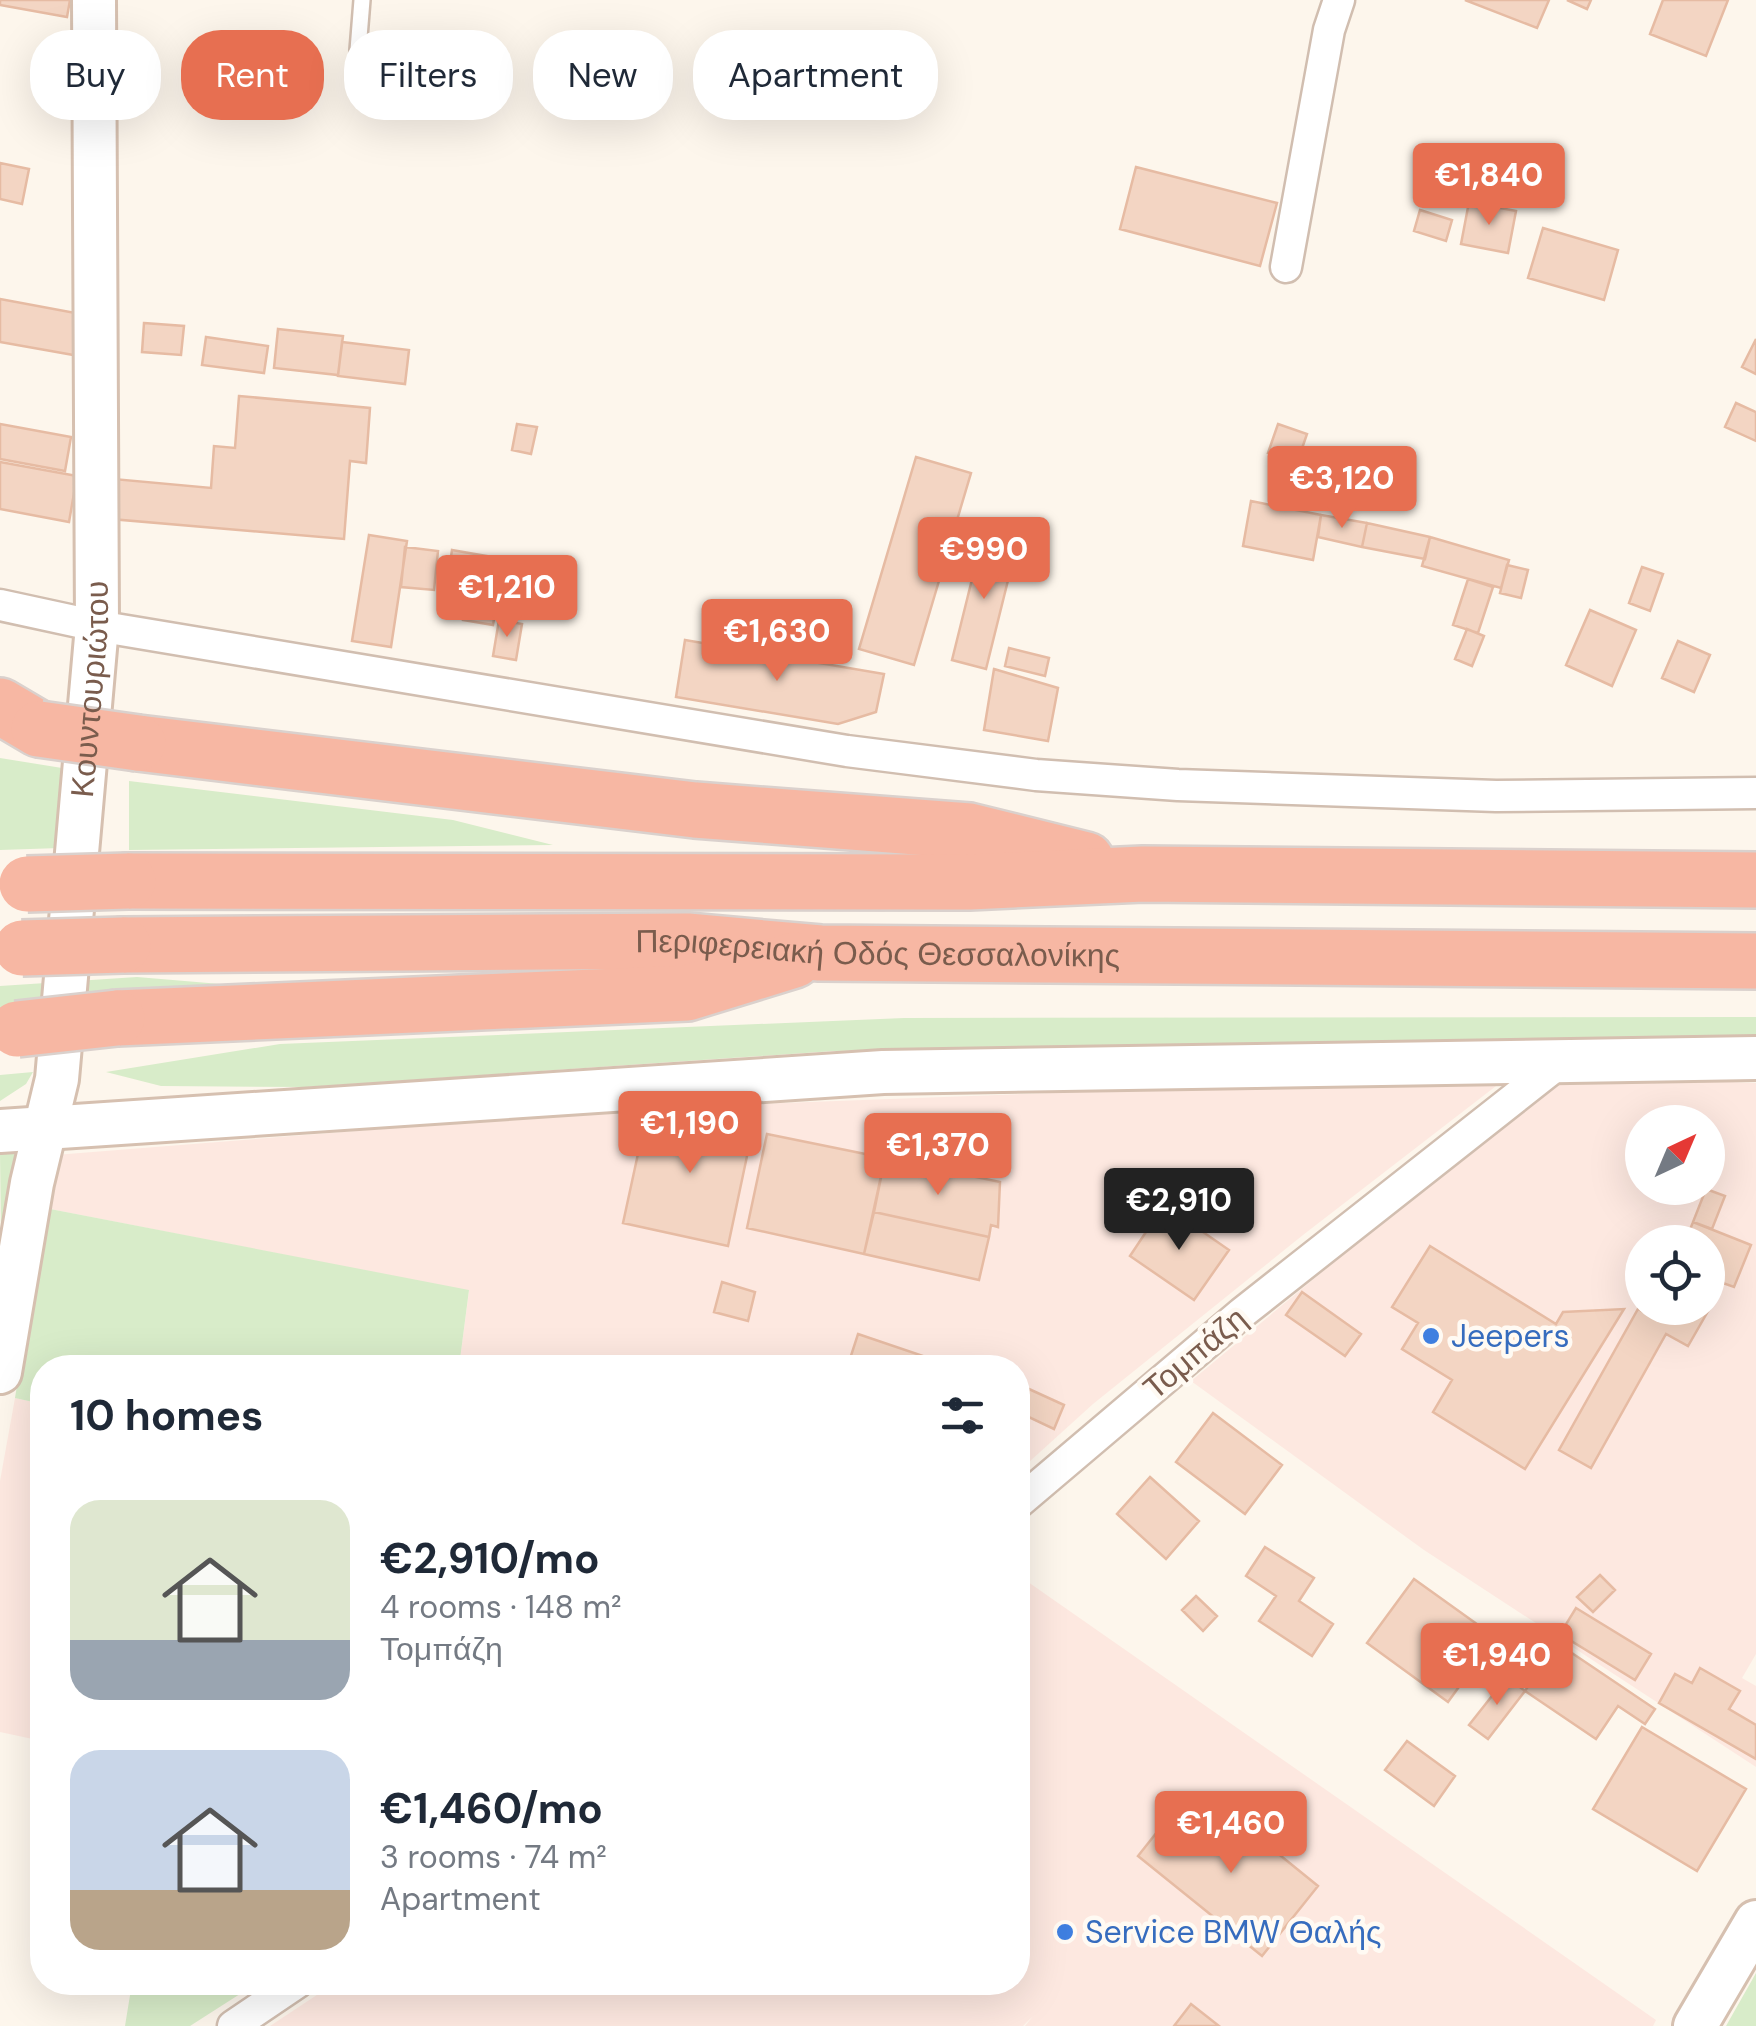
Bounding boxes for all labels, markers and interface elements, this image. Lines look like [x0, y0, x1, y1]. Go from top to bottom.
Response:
chip: Buy [30, 30, 161, 120]
chip: Rent [181, 30, 324, 120]
chip: Filters [344, 30, 513, 120]
chip: New [533, 30, 673, 120]
chip: Apartment [693, 30, 938, 120]
pin: €1,840 [1408, 143, 1570, 228]
text: €1,840 [1435, 154, 1543, 196]
pin: €3,120 [1261, 446, 1423, 531]
text: €3,120 [1290, 457, 1394, 499]
pin: €990 [925, 517, 1043, 602]
text: €990 [940, 528, 1028, 570]
pin: €1,210 [426, 555, 588, 640]
text: €1,210 [458, 566, 556, 608]
street label: Κουντουριώτου [61, 581, 118, 799]
pin: €1,630 [696, 599, 858, 684]
text: €1,630 [724, 610, 830, 652]
street label: Περιφερειακή Οδός Θεσσαλονίκης [635, 920, 1120, 977]
pin: €1,190 [609, 1091, 771, 1176]
text: €1,190 [640, 1102, 740, 1144]
north arrow [1625, 1105, 1725, 1205]
map controls [1625, 1105, 1725, 1325]
pin: €1,370 [857, 1113, 1019, 1198]
text: €1,370 [886, 1124, 990, 1166]
pin: €2,910 [1098, 1168, 1260, 1253]
text: €2,910 [1126, 1179, 1232, 1221]
button: locate [1625, 1225, 1725, 1325]
street label: Τομπάζη [1134, 1297, 1256, 1409]
place label: Jeepers [1451, 1315, 1570, 1357]
marker: Jeepers [1420, 1325, 1442, 1347]
text: 10 homes [70, 1388, 263, 1443]
icon: filters [935, 1388, 990, 1443]
text: €2,910/mo [380, 1531, 600, 1586]
icon: home [150, 1540, 270, 1660]
text: 4 rooms · 148 m² [380, 1586, 622, 1628]
pin: €1,940 [1416, 1623, 1578, 1708]
text: Τομπάζη [380, 1628, 503, 1670]
text: €1,940 [1443, 1634, 1551, 1676]
text: €1,460/mo [380, 1781, 603, 1836]
icon: home [150, 1790, 270, 1910]
pin: €1,460 [1150, 1791, 1312, 1876]
text: €1,460 [1177, 1802, 1285, 1844]
text: 3 rooms · 74 m² [380, 1836, 607, 1878]
text: Apartment [380, 1878, 541, 1920]
place label: Service BMW Θαλής [1085, 1911, 1381, 1953]
marker: Service BMW Θαλής [1054, 1921, 1076, 1943]

